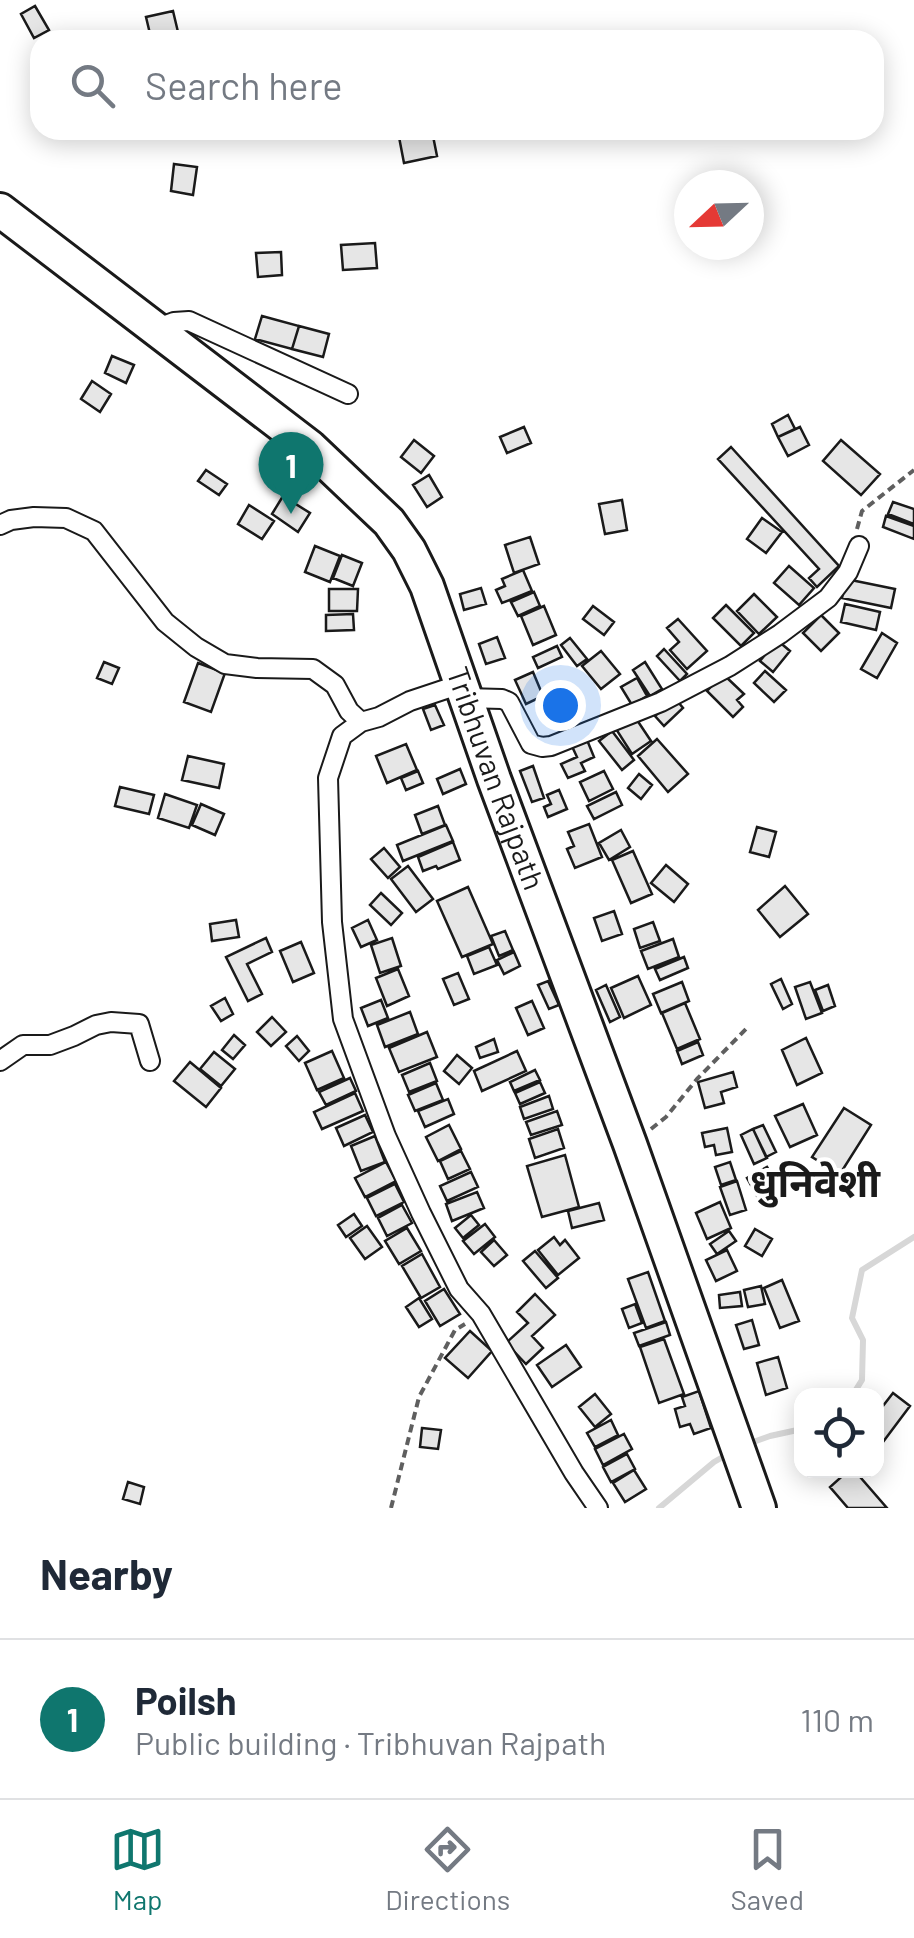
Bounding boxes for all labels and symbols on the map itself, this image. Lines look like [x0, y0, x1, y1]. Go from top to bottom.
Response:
north arrow [674, 170, 764, 260]
pin: 1 [258, 432, 324, 514]
street label: Tribhuvan Rajpath [440, 662, 554, 894]
your location [535, 680, 586, 731]
district label: धुनिवेशी [750, 1157, 881, 1208]

